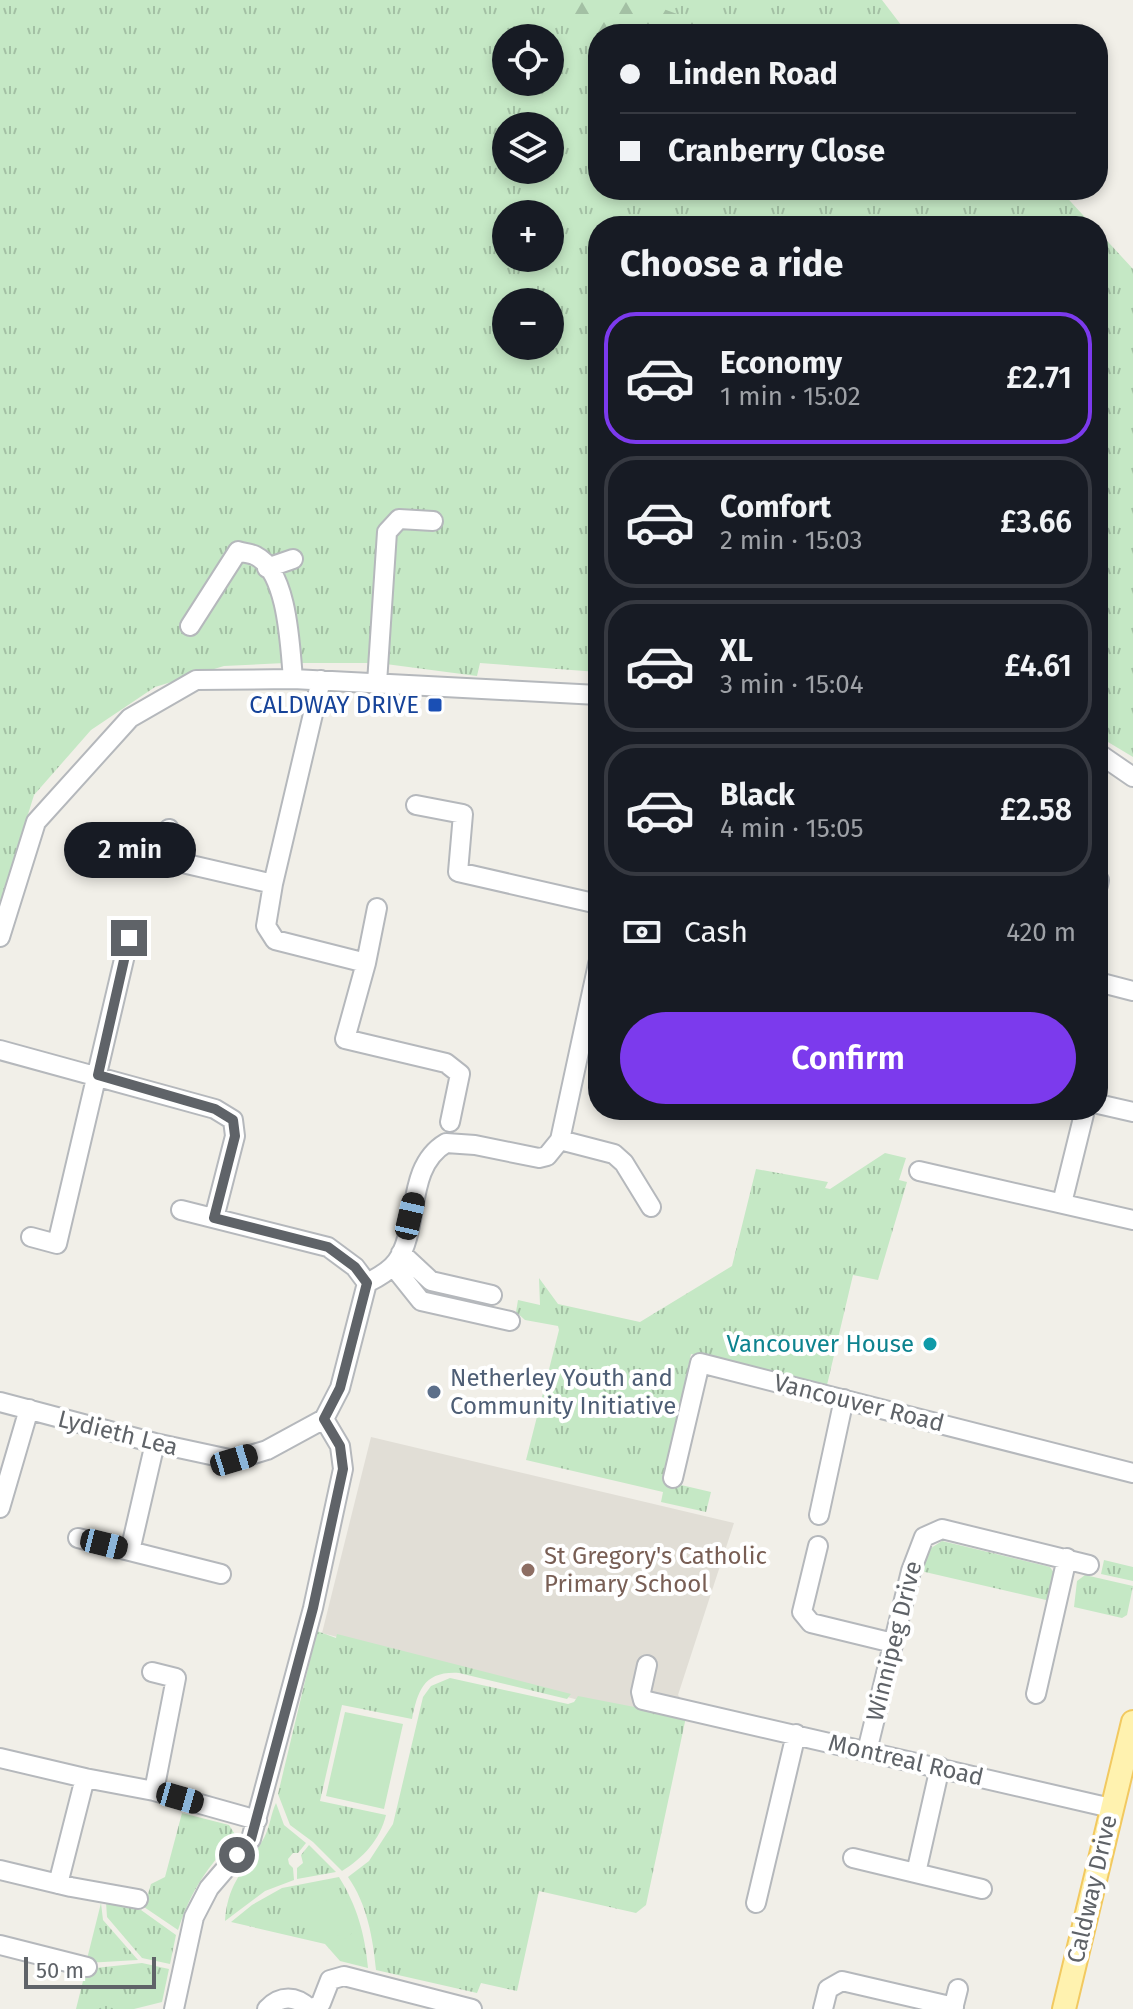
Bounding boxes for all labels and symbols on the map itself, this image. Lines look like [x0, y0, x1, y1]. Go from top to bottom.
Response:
place label: CALDWAY DRIVE [249, 691, 419, 719]
marker: CALDWAY DRIVE [426, 696, 444, 714]
callout: 2 min [63, 822, 195, 878]
route end [111, 920, 147, 956]
car [393, 1190, 427, 1242]
place label: Vancouver House [727, 1330, 914, 1358]
marker: Vancouver House [921, 1335, 939, 1353]
place label: Netherley Youth and Community Initiative [450, 1364, 676, 1420]
street label: Vancouver Road [771, 1368, 947, 1438]
marker: Netherley Youth and Community Initiative [425, 1383, 443, 1401]
street label: Lydieth Lea [55, 1405, 181, 1461]
car [208, 1442, 260, 1478]
car [78, 1527, 130, 1561]
place label: St Gregory's Catholic Primary School [544, 1542, 767, 1598]
street label: Winnipeg Drive [861, 1558, 927, 1724]
marker: St Gregory's Catholic Primary School [519, 1561, 537, 1579]
street label: Montreal Road [826, 1729, 986, 1791]
car [154, 1780, 206, 1816]
street label: Caldway Drive [1061, 1812, 1123, 1966]
route start [219, 1837, 255, 1873]
scale bar [24, 1953, 156, 1989]

